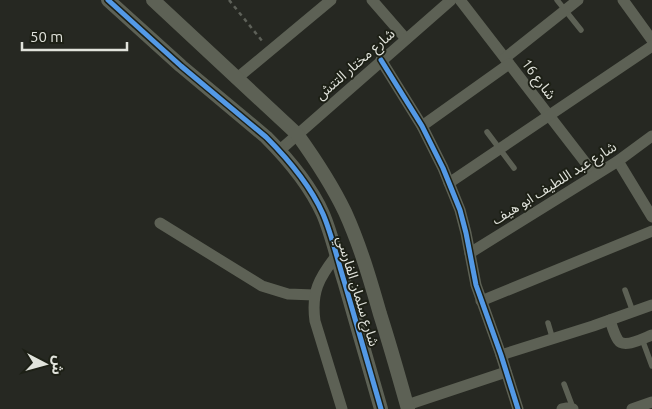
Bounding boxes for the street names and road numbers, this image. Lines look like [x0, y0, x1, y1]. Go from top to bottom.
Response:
street label: شارع مختار التتش [312, 25, 400, 105]
street label: شارع 16 [516, 56, 559, 104]
street label: شارع عبد اللطيف ابو هيف [489, 138, 621, 230]
street label: شارع سلمان الفارسي [330, 234, 382, 349]

